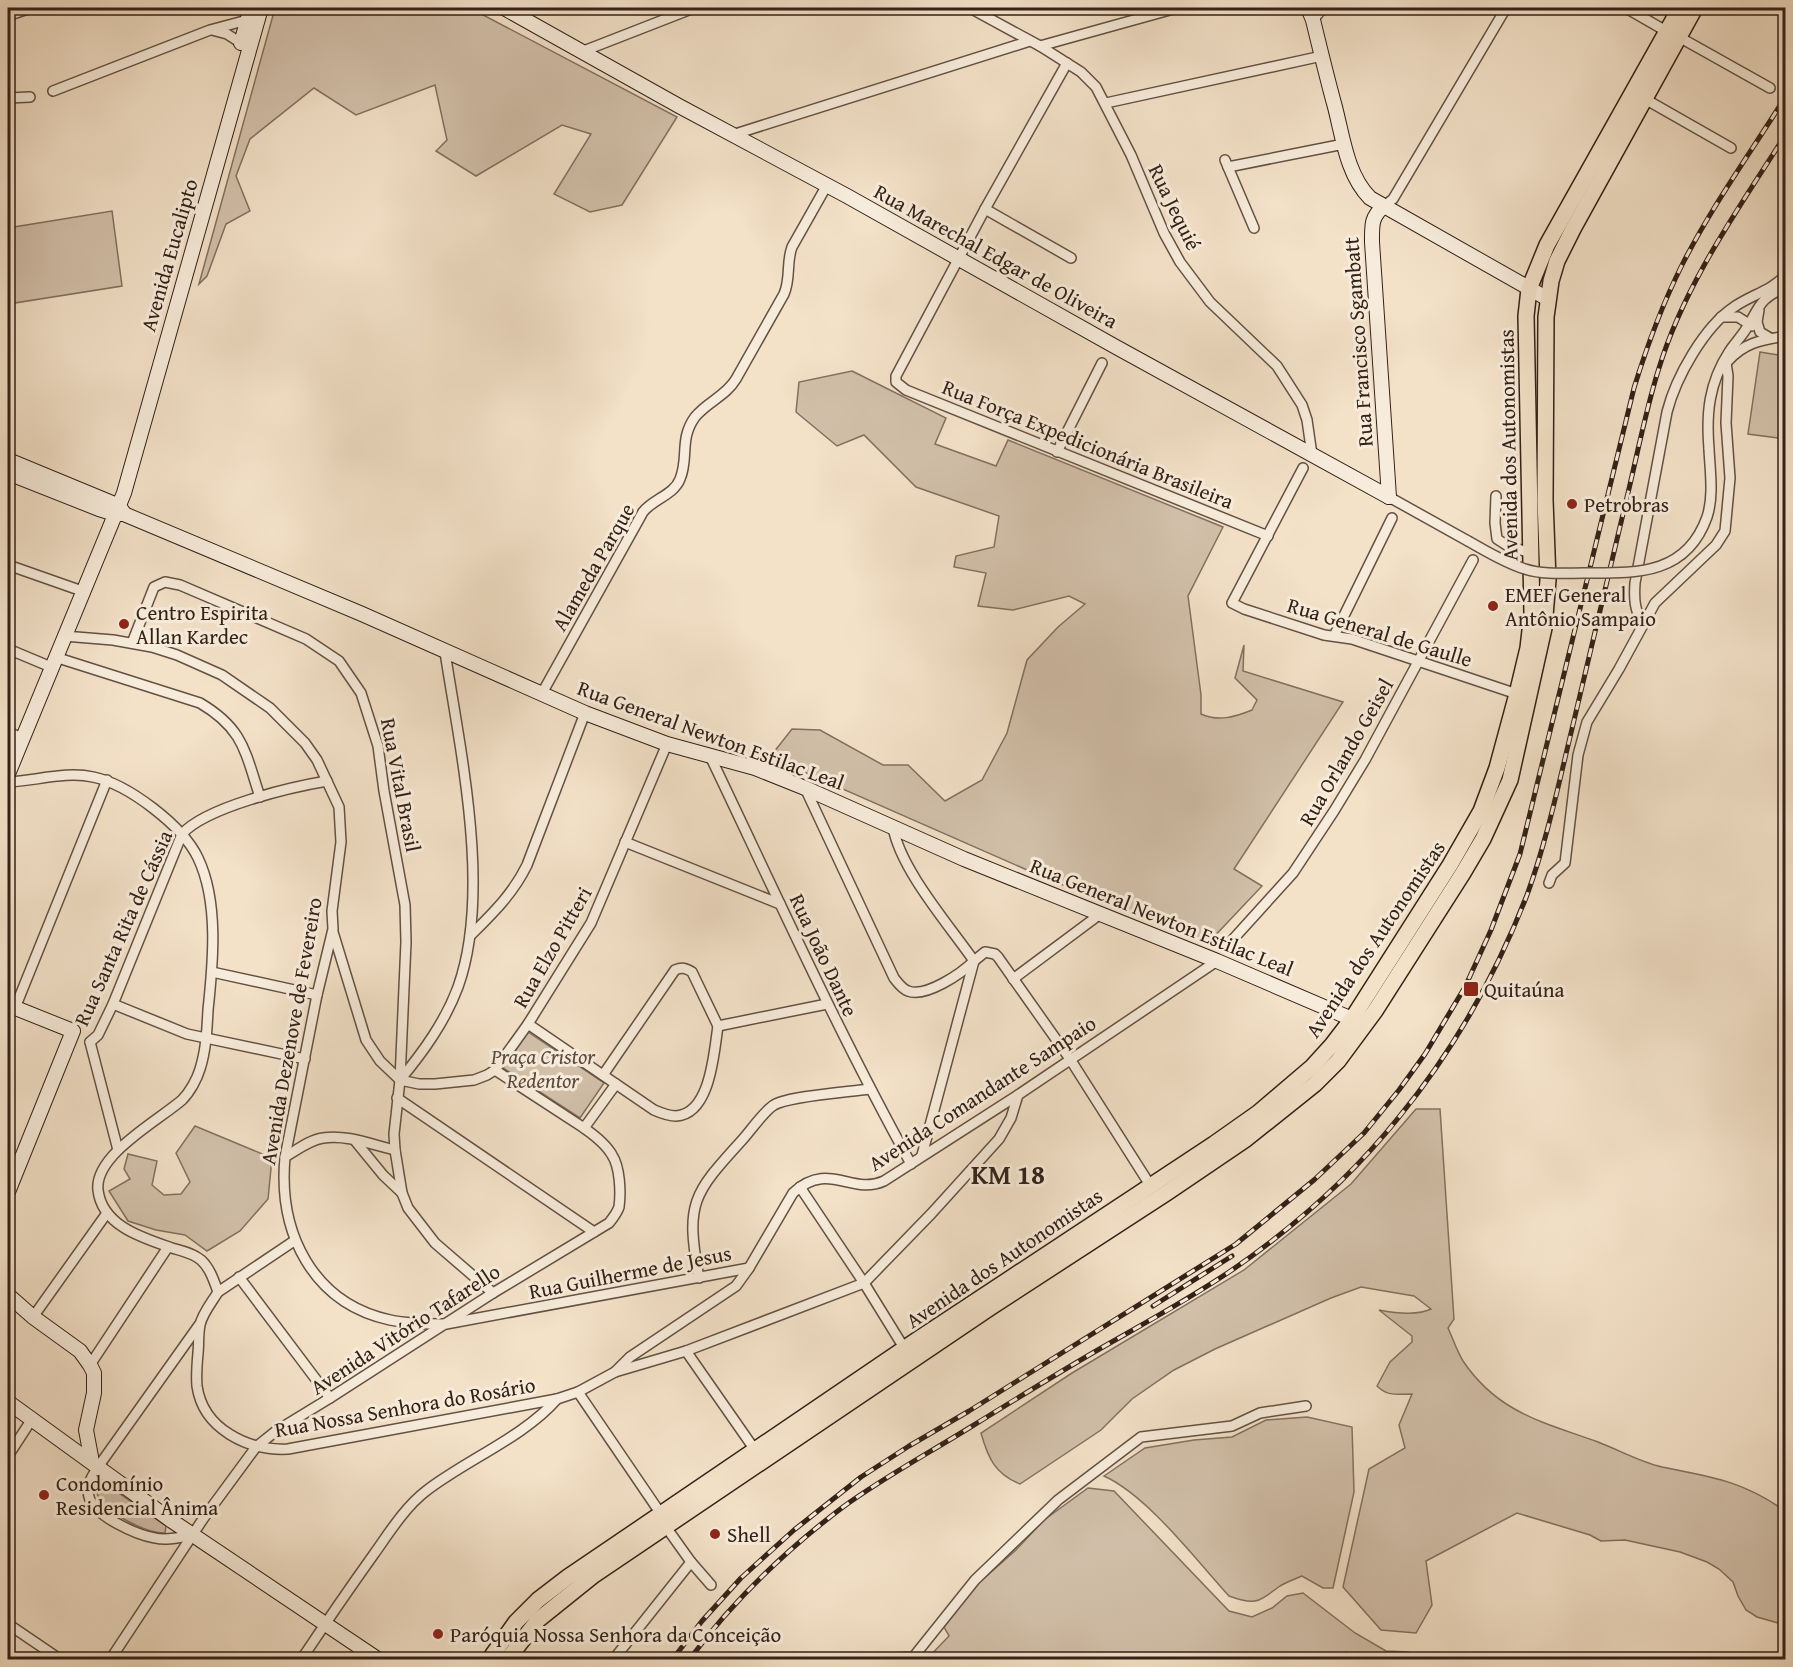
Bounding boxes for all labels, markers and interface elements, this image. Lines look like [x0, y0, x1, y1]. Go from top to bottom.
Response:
street label: Rua Jequié [1141, 159, 1209, 256]
street label: Avenida Eucalipto [132, 175, 206, 335]
street label: Rua Marechal Edgar de Oliveira [868, 176, 1124, 336]
street label: Rua Francisco Sgambatt [1335, 236, 1381, 448]
street label: Avenida dos Autonomistas [1490, 329, 1526, 561]
street label: Rua Força Expedicionária Brasileira [938, 371, 1238, 517]
place label: Petrobras [1584, 489, 1669, 520]
street label: Alameda Parque [544, 497, 642, 637]
marker: Petrobras [1565, 497, 1579, 511]
place label: EMEF General Antônio Sampaio [1505, 579, 1656, 634]
street label: Rua General de Gaulle [1284, 589, 1476, 675]
place label: Centro Espirita Allan Kardec [136, 597, 268, 652]
marker: EMEF General Antônio Sampaio [1486, 599, 1500, 613]
marker: Centro Espirita Allan Kardec [117, 617, 131, 631]
street label: Rua General Newton Estilac Leal [573, 672, 849, 798]
street label: Rua Orlando Geisel [1291, 672, 1401, 832]
street label: Rua Vital Brasil [373, 715, 429, 855]
street label: Rua Santa Rita de Cássia [66, 825, 180, 1031]
street label: Avenida dos Autonomistas [1297, 834, 1453, 1044]
street label: Rua General Newton Estilac Leal [1026, 850, 1299, 984]
street label: Rua Elzo Pitteri [505, 881, 599, 1013]
street label: Rua João Dante [782, 888, 866, 1022]
street label: Avenida Dezenove de Fevereiro [252, 895, 330, 1167]
place label: Quitaúna [1484, 974, 1565, 1005]
marker: Quitaúna [1462, 980, 1480, 998]
street label: Avenida Comandante Sampaio [862, 1008, 1102, 1178]
park label: Praça Cristor Redentor [490, 1041, 596, 1096]
district label: KM 18 [971, 1154, 1045, 1194]
street label: Avenida dos Autonomistas [899, 1180, 1109, 1336]
street label: Rua Guilherme de Jesus [526, 1237, 734, 1307]
street label: Avenida Vitório Tafarello [304, 1256, 506, 1402]
street label: Rua Nossa Senhora do Rosário [272, 1369, 538, 1445]
place label: Condomínio Residencial Ânima [56, 1468, 218, 1523]
marker: Condomínio Residencial Ânima [37, 1488, 51, 1502]
place label: Shell [727, 1519, 771, 1550]
marker: Shell [708, 1527, 722, 1541]
place label: Paróquia Nossa Senhora da Conceição [450, 1619, 781, 1650]
marker: Paróquia Nossa Senhora da Conceição [431, 1627, 445, 1641]

